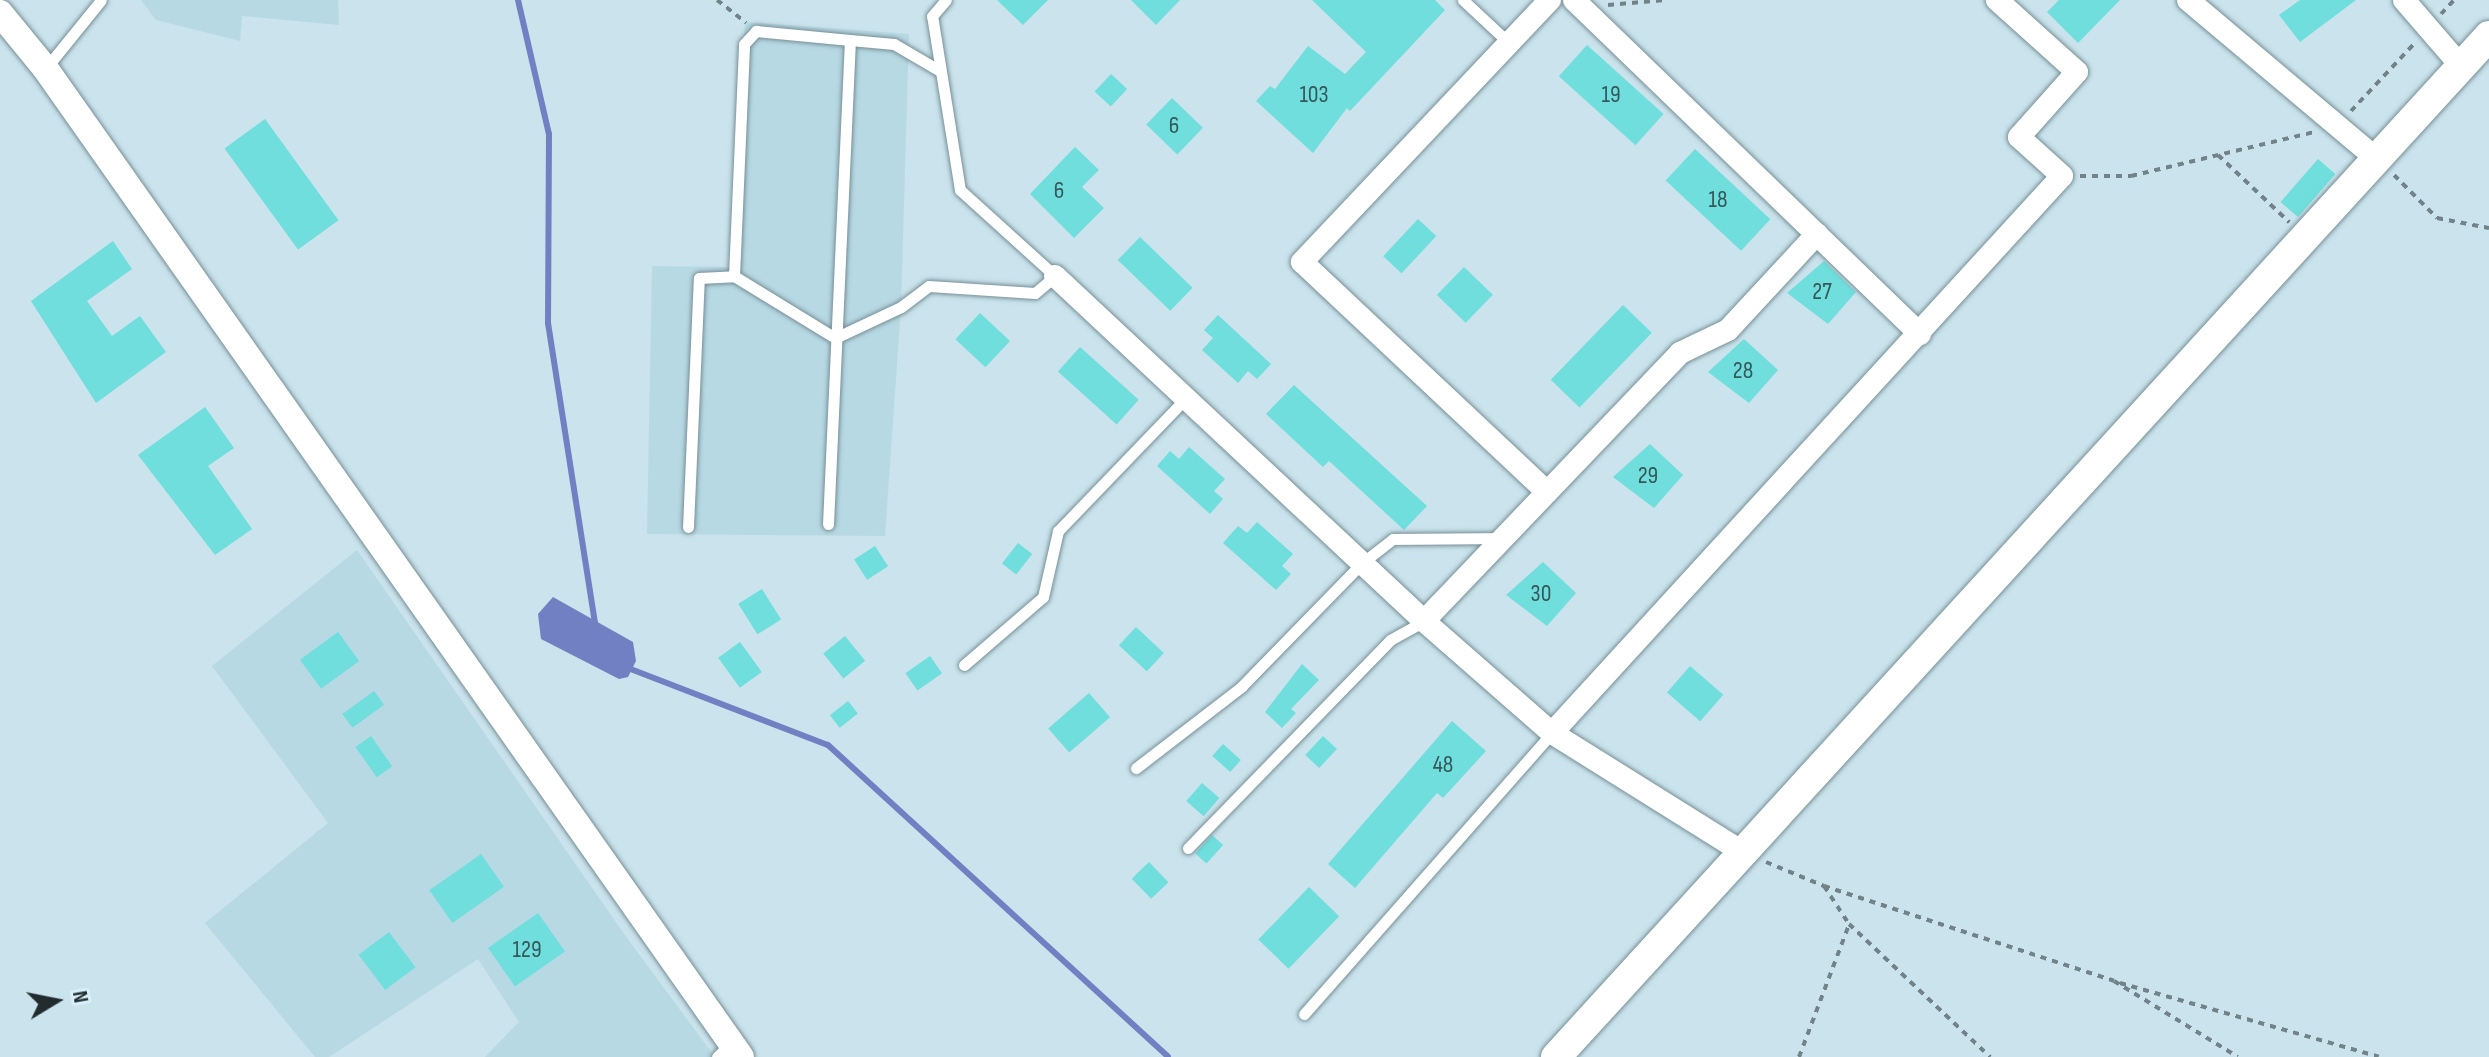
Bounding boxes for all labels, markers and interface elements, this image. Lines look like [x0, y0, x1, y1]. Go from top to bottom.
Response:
house number: 103 [1299, 81, 1329, 109]
house number: 19 [1601, 81, 1621, 109]
house number: 6 [1169, 112, 1179, 140]
house number: 6 [1054, 177, 1064, 205]
house number: 18 [1709, 186, 1727, 214]
house number: 27 [1812, 278, 1832, 306]
house number: 28 [1733, 357, 1753, 385]
house number: 29 [1638, 462, 1658, 490]
house number: 30 [1531, 580, 1551, 608]
house number: 48 [1433, 751, 1453, 779]
house number: 129 [512, 936, 542, 964]
north arrow [16, 961, 96, 1041]
text: N [66, 989, 94, 1005]

